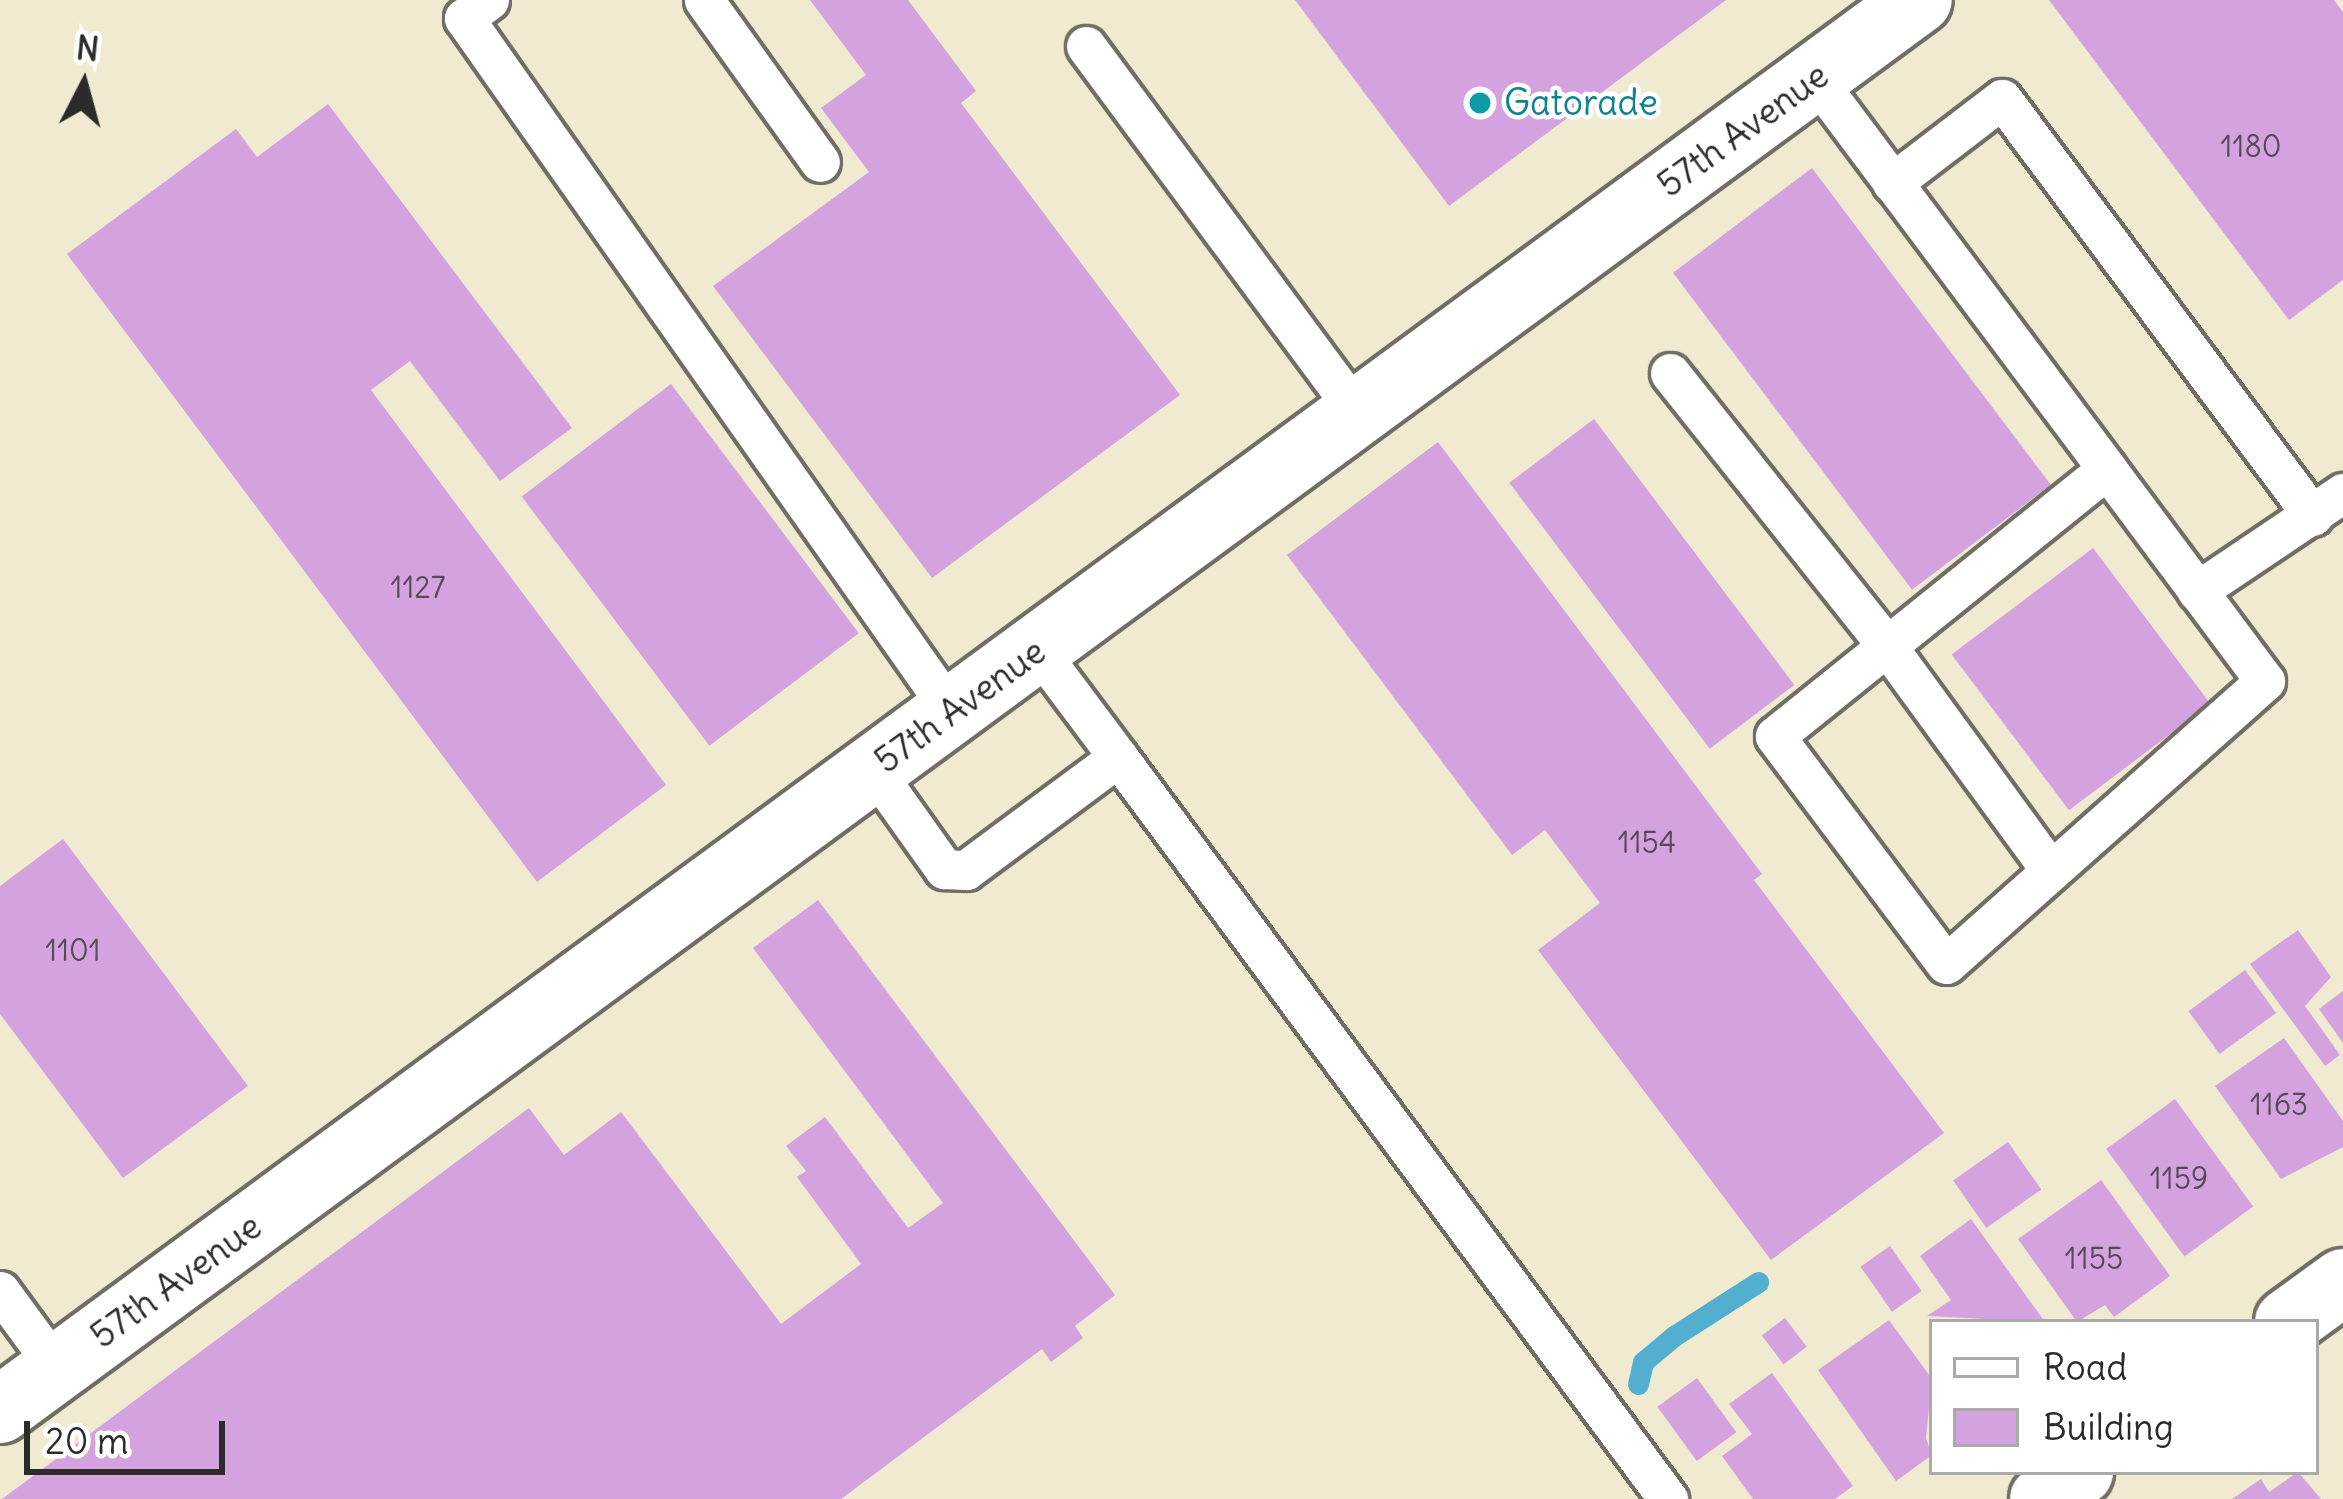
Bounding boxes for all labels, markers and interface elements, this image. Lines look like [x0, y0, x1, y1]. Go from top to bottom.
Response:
north arrow [24, 24, 144, 144]
text: N [74, 26, 101, 70]
street label: 57th Avenue [1649, 54, 1837, 206]
place label: Gatorade [1504, 81, 1658, 125]
marker: Gatorade [1467, 90, 1493, 116]
house number: 1180 [2221, 128, 2281, 164]
house number: 1127 [391, 569, 445, 605]
street label: 57th Avenue [866, 630, 1054, 782]
house number: 1154 [1618, 824, 1676, 860]
house number: 1101 [45, 932, 101, 968]
house number: 1163 [2250, 1086, 2308, 1122]
house number: 1159 [2150, 1160, 2208, 1196]
street label: 57th Avenue [82, 1205, 270, 1357]
house number: 1155 [2065, 1240, 2123, 1276]
legend [1929, 1319, 2319, 1475]
text: Road [2043, 1345, 2127, 1390]
scale bar [30, 1397, 231, 1471]
text: Building [2043, 1405, 2174, 1450]
text: 20 m [45, 1419, 129, 1464]

